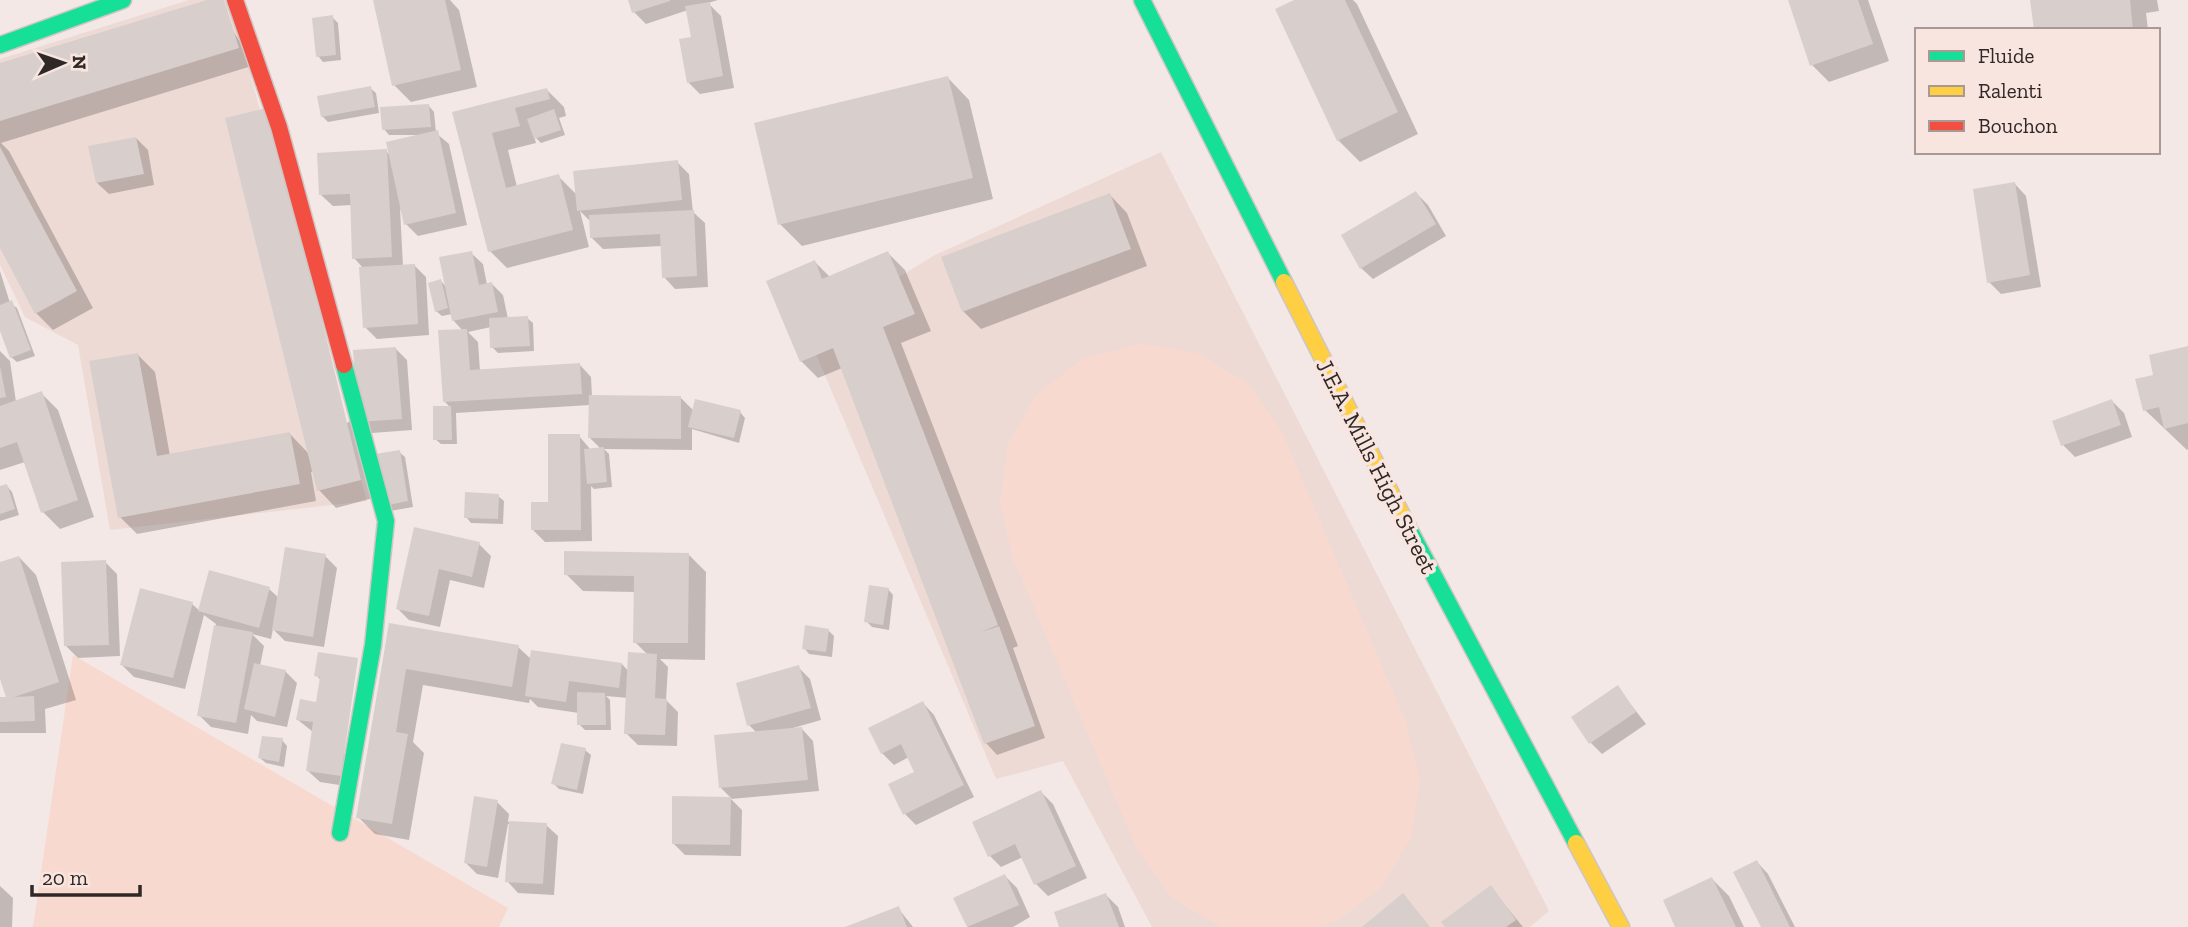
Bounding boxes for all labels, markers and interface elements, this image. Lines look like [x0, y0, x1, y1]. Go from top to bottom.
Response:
north arrow [28, 28, 98, 98]
legend [1915, 28, 2160, 154]
text: Fluide [1978, 43, 2034, 68]
text: N [68, 55, 91, 70]
text: Ralenti [1978, 78, 2042, 103]
text: Bouchon [1978, 113, 2058, 138]
street label: J.E.A. Mills High Street [1310, 354, 1444, 578]
scale bar [32, 853, 140, 897]
text: 20 m [42, 865, 88, 890]

